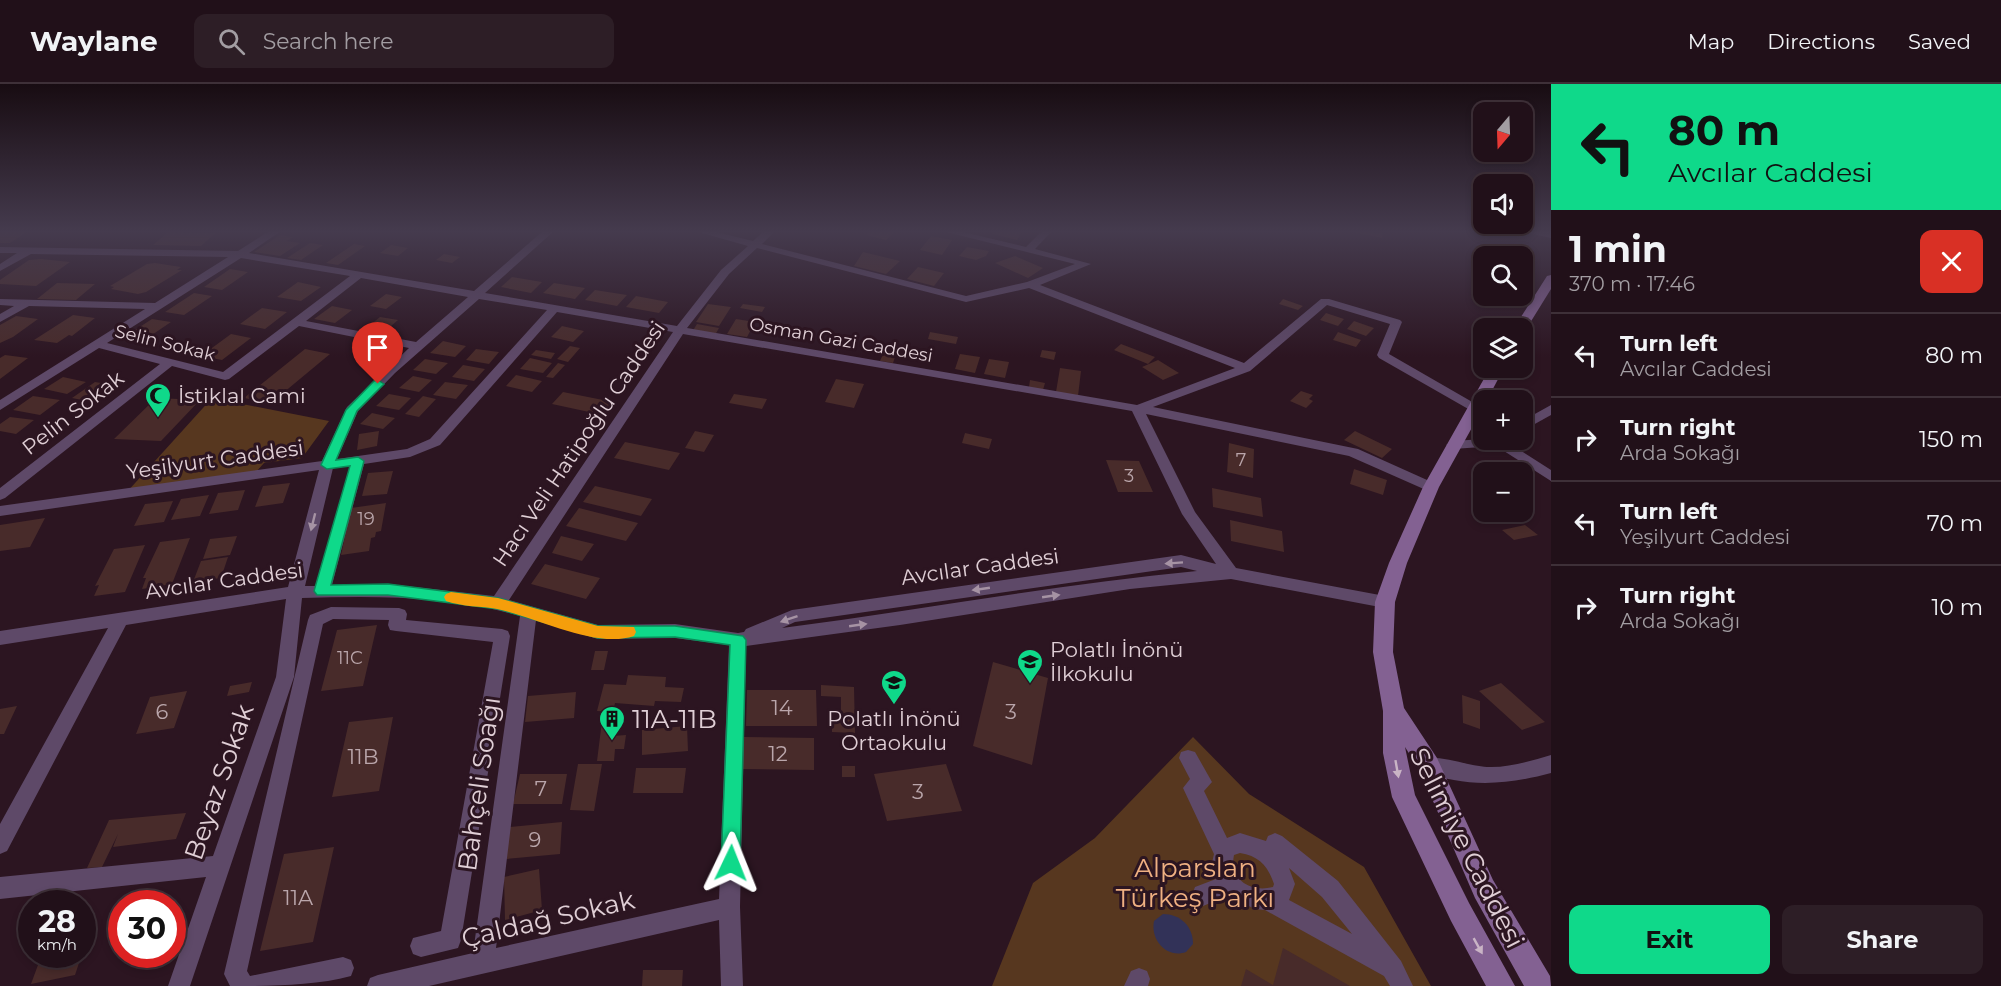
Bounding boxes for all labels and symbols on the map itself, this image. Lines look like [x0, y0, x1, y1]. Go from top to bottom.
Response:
north arrow [1473, 102, 1533, 162]
street label: Osman Gazi Caddesi [748, 313, 934, 367]
street label: Hacı Veli Hatipoğlu Caddesi [487, 316, 670, 571]
street label: Selin Sokak [112, 320, 218, 366]
pin [352, 322, 403, 384]
street label: Pelin Sokak [17, 365, 129, 460]
mosque icon: İstiklal Cami [143, 381, 173, 419]
place label: İstiklal Cami [178, 383, 306, 408]
street label: Yeşilyurt Caddesi [125, 435, 305, 484]
house number: 7 [1236, 449, 1246, 471]
house number: 3 [1124, 465, 1134, 487]
house number: 19 [357, 508, 375, 530]
one-way arrow [308, 513, 317, 531]
street label: Avcılar Caddesi [899, 543, 1060, 590]
street label: Avcılar Caddesi [143, 557, 304, 604]
one-way arrow [1165, 558, 1184, 567]
one-way arrow [972, 585, 991, 594]
one-way arrow [1042, 592, 1061, 601]
one-way arrow [780, 614, 798, 624]
one-way arrow [849, 620, 868, 629]
place label: Polatlı İnönü İlkokulu [1050, 637, 1183, 686]
house number: 11C [337, 647, 363, 669]
school or university icon: Polatlı İnönü İlkokulu [1015, 647, 1045, 685]
school or university icon: Polatlı İnönü Ortaokulu [879, 668, 909, 706]
street label: Bahçeli Soağı [451, 695, 507, 873]
house number: 14 [771, 695, 793, 720]
house number: 6 [156, 699, 169, 724]
street label: Beyaz Sokak [177, 699, 261, 864]
house number: 3 [1005, 699, 1017, 724]
place label: 11A-11B [632, 703, 717, 735]
building icon: 11A-11B [597, 704, 627, 742]
place label: Polatlı İnönü Ortaokulu [827, 706, 961, 755]
house number: 12 [768, 741, 788, 766]
street label: Selimiye Caddesi [1403, 742, 1531, 954]
house number: 11B [348, 744, 379, 769]
one-way arrow [1393, 760, 1402, 779]
house number: 7 [535, 776, 547, 801]
house number: 3 [912, 779, 924, 804]
house number: 9 [529, 827, 541, 852]
position arrow [699, 831, 763, 895]
park label: Alparslan Türkeş Parkı [1116, 852, 1274, 914]
street label: Çaldağ Sokak [458, 883, 638, 954]
house number: 11A [283, 885, 314, 910]
speed limit sign: 30 [108, 890, 186, 968]
one-way arrow [1473, 937, 1483, 954]

